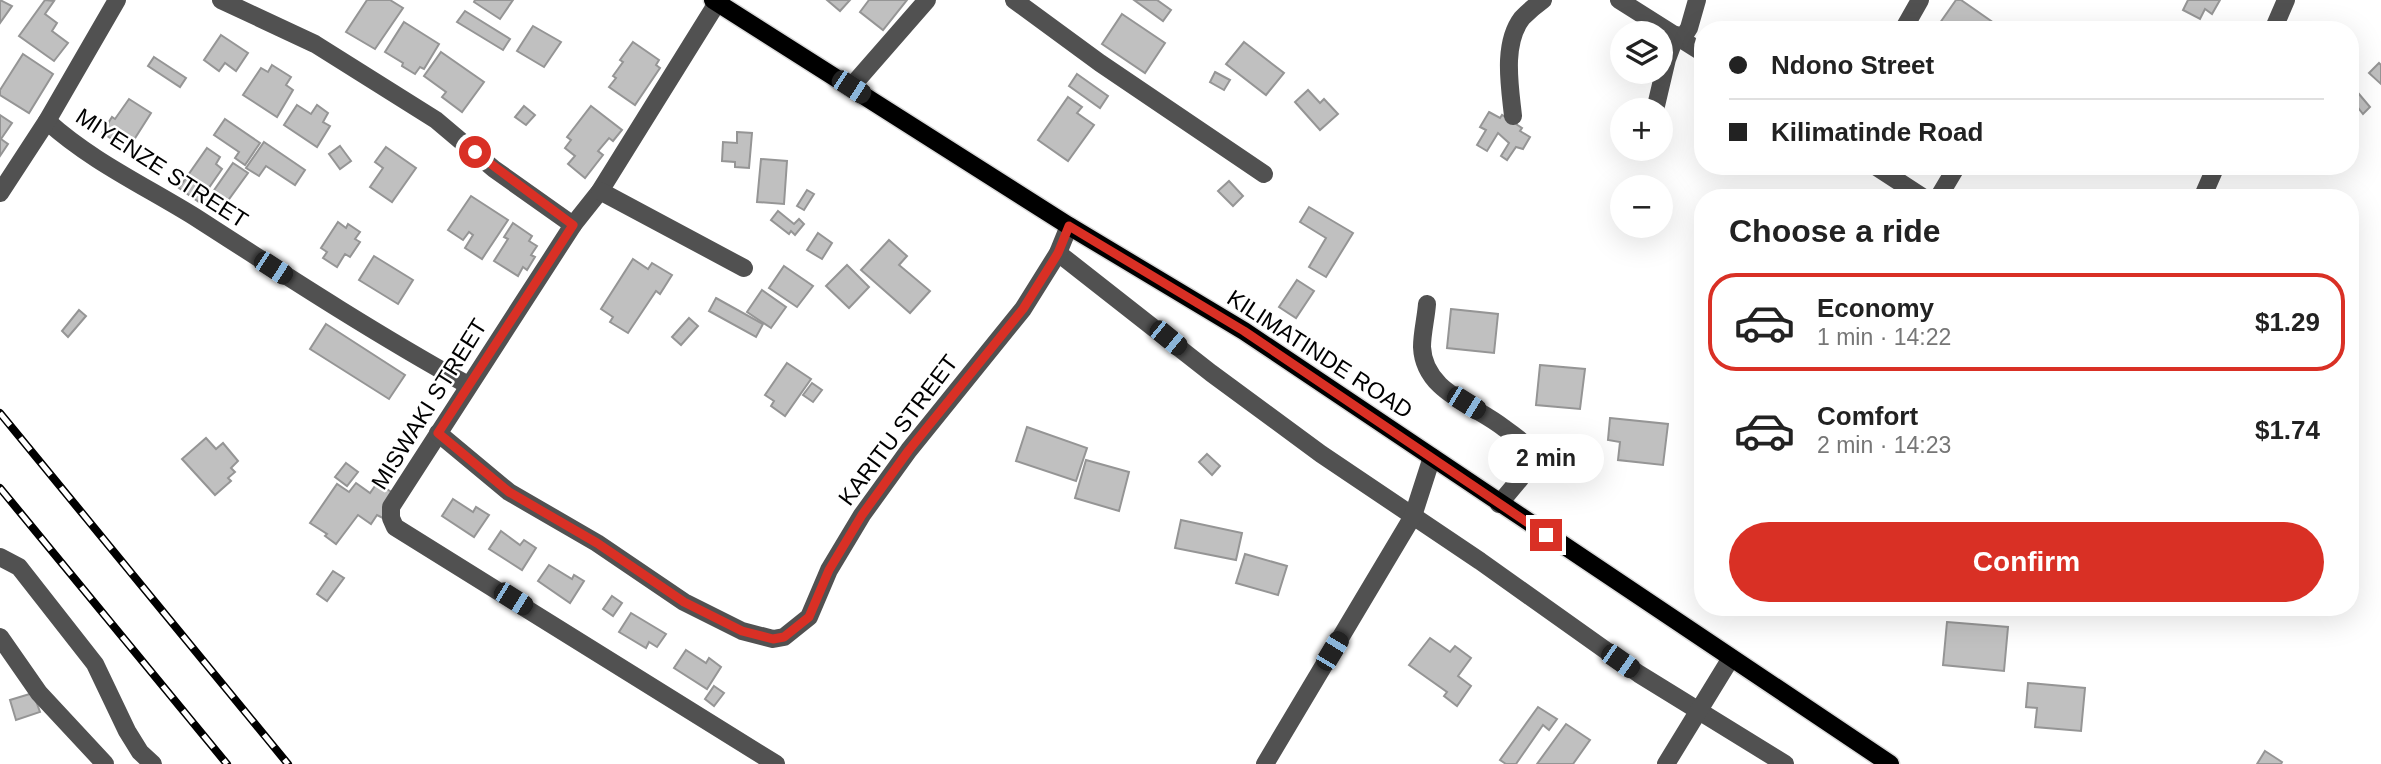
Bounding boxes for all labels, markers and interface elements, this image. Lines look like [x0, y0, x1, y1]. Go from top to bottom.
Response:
map controls [1610, 21, 1673, 238]
button: layers [1610, 21, 1673, 84]
text: Ndono Street [1771, 50, 1934, 80]
car [828, 67, 875, 107]
button: + [1610, 98, 1673, 161]
street label: MIYENZE STREET [71, 103, 253, 233]
text: Kilimatinde Road [1771, 117, 1983, 147]
route start [459, 136, 491, 168]
button: − [1610, 175, 1673, 238]
text: Choose a ride [1729, 213, 1941, 249]
car [250, 248, 297, 288]
street label: KILIMATINDE ROAD [1223, 284, 1417, 424]
icon: car [1733, 291, 1796, 354]
text: Economy [1817, 293, 1934, 323]
text: $1.29 [2255, 307, 2320, 337]
street label: MISWAKI STREET [366, 314, 492, 494]
car [1146, 317, 1191, 359]
text: 1 min · 14:22 [1817, 324, 1951, 350]
street label: KARITU STREET [833, 350, 963, 510]
car [1443, 383, 1490, 423]
icon: car [1733, 399, 1796, 462]
text: Comfort [1817, 401, 1918, 431]
text: $1.74 [2255, 415, 2320, 445]
text: 2 min · 14:23 [1817, 432, 1951, 458]
callout: 2 min [1488, 434, 1604, 482]
text: 2 min [1516, 445, 1576, 471]
route end [1530, 519, 1562, 551]
button: Confirm [1729, 522, 2324, 602]
car [490, 579, 537, 619]
car [1313, 628, 1352, 674]
car [1597, 640, 1644, 682]

